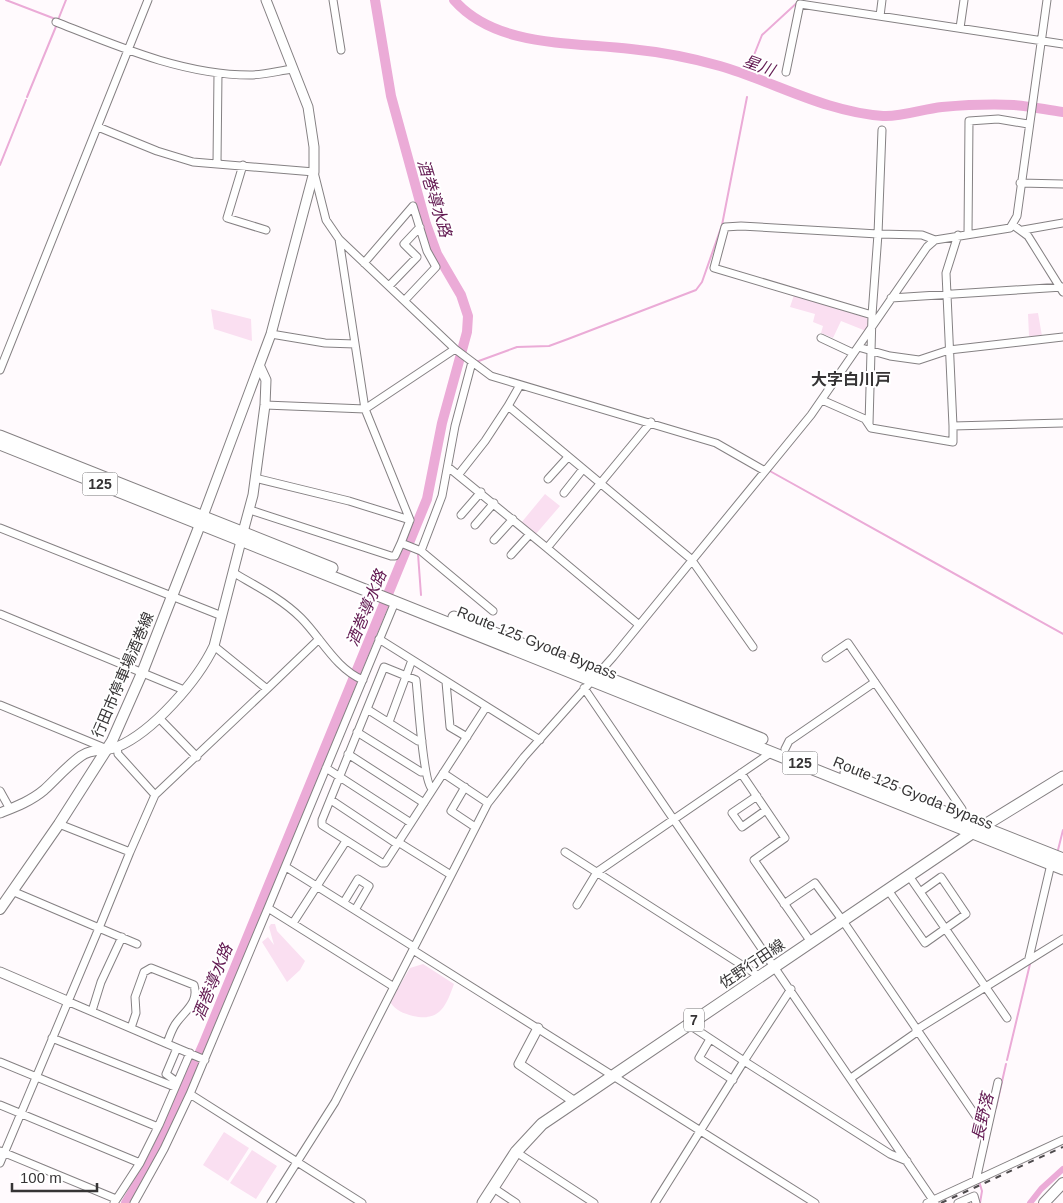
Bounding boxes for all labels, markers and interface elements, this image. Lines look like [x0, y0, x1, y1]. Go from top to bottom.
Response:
water label: 星川 [741, 52, 779, 80]
water label: 酒巻導水路 [415, 157, 455, 241]
district label: 大字白川戸 [811, 371, 891, 388]
road number: 125 [82, 472, 118, 496]
water label: 酒巻導水路 [344, 566, 390, 648]
street label: Route 125 Gyoda Bypass [455, 603, 620, 682]
street label: 行田市停車場酒巻線 [88, 609, 157, 740]
road number: 125 [782, 751, 818, 774]
street label: Route 125 Gyoda Bypass [831, 753, 996, 832]
street label: 佐野行田線 [716, 936, 788, 992]
water label: 酒巻導水路 [190, 940, 236, 1022]
road number: 7 [684, 1008, 704, 1032]
water label: 長野落 [969, 1089, 997, 1142]
scale bar [12, 1160, 98, 1192]
text: 100 m [20, 1169, 62, 1186]

